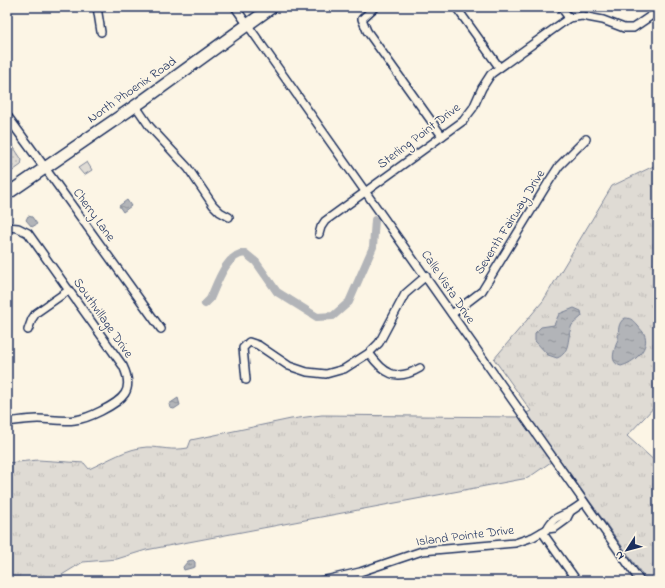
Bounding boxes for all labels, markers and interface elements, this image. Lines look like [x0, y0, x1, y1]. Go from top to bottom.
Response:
street label: North Phoenix Road [84, 52, 181, 128]
street label: Sterling Point Drive [374, 98, 465, 174]
street label: Seventh Fairway Drive [470, 166, 551, 279]
street label: Cherry Lane [67, 184, 120, 246]
street label: Calle Vista Drive [416, 246, 480, 328]
street label: Southvillage Drive [67, 274, 138, 363]
street label: Island Pointe Drive [415, 521, 515, 551]
north arrow [607, 530, 647, 570]
text: N [611, 548, 628, 563]

